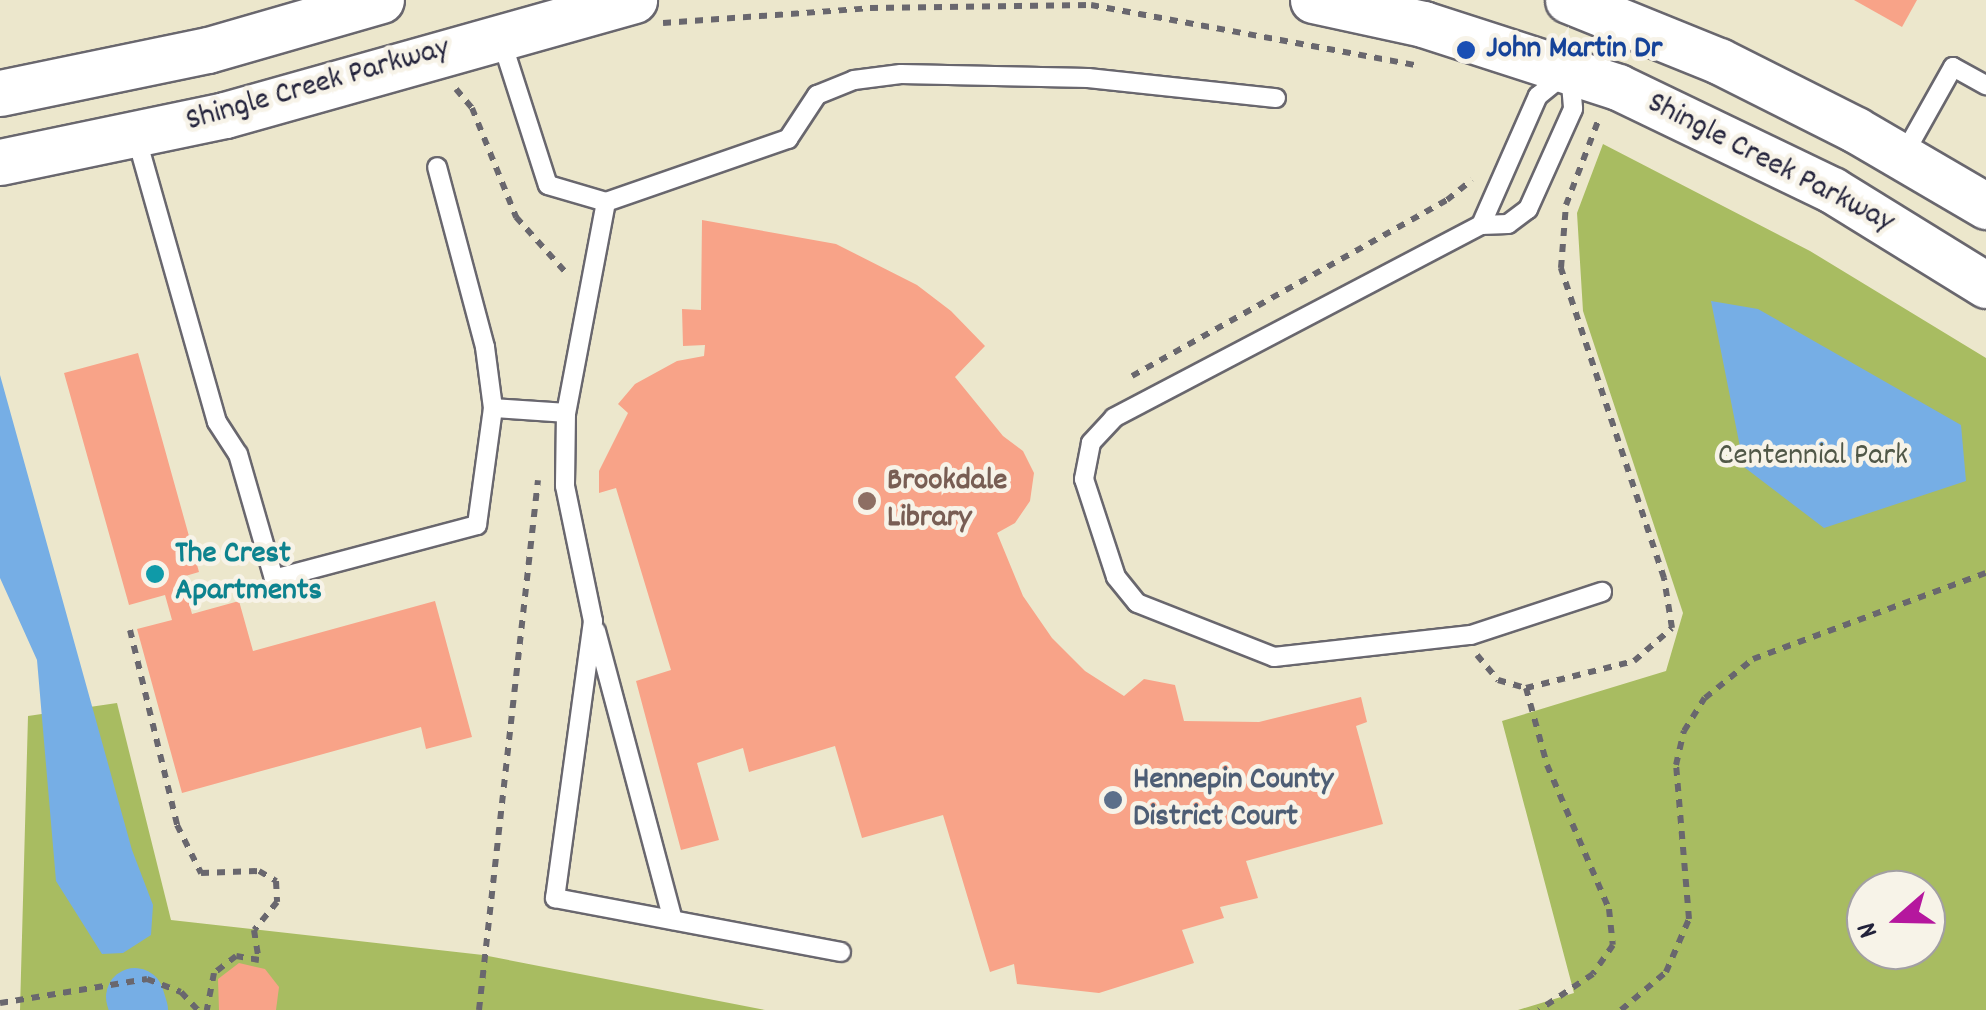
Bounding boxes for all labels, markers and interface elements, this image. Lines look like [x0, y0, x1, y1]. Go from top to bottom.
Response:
street label: Shingle Creek Parkway [182, 30, 454, 142]
place label: John Martin Dr [1486, 31, 1662, 69]
marker: John Martin Dr [1455, 39, 1477, 61]
street label: Shingle Creek Parkway [1640, 85, 1900, 243]
park label: Centennial Park [1718, 438, 1908, 476]
place label: Brookdale Library [887, 464, 1007, 539]
marker: Brookdale Library [856, 490, 878, 512]
place label: The Crest Apartments [175, 537, 322, 612]
marker: The Crest Apartments [144, 563, 166, 585]
place label: Hennepin County District Court [1133, 763, 1333, 838]
marker: Hennepin County District Court [1102, 789, 1124, 811]
north arrow [1846, 870, 1946, 970]
text: N [1849, 916, 1891, 943]

